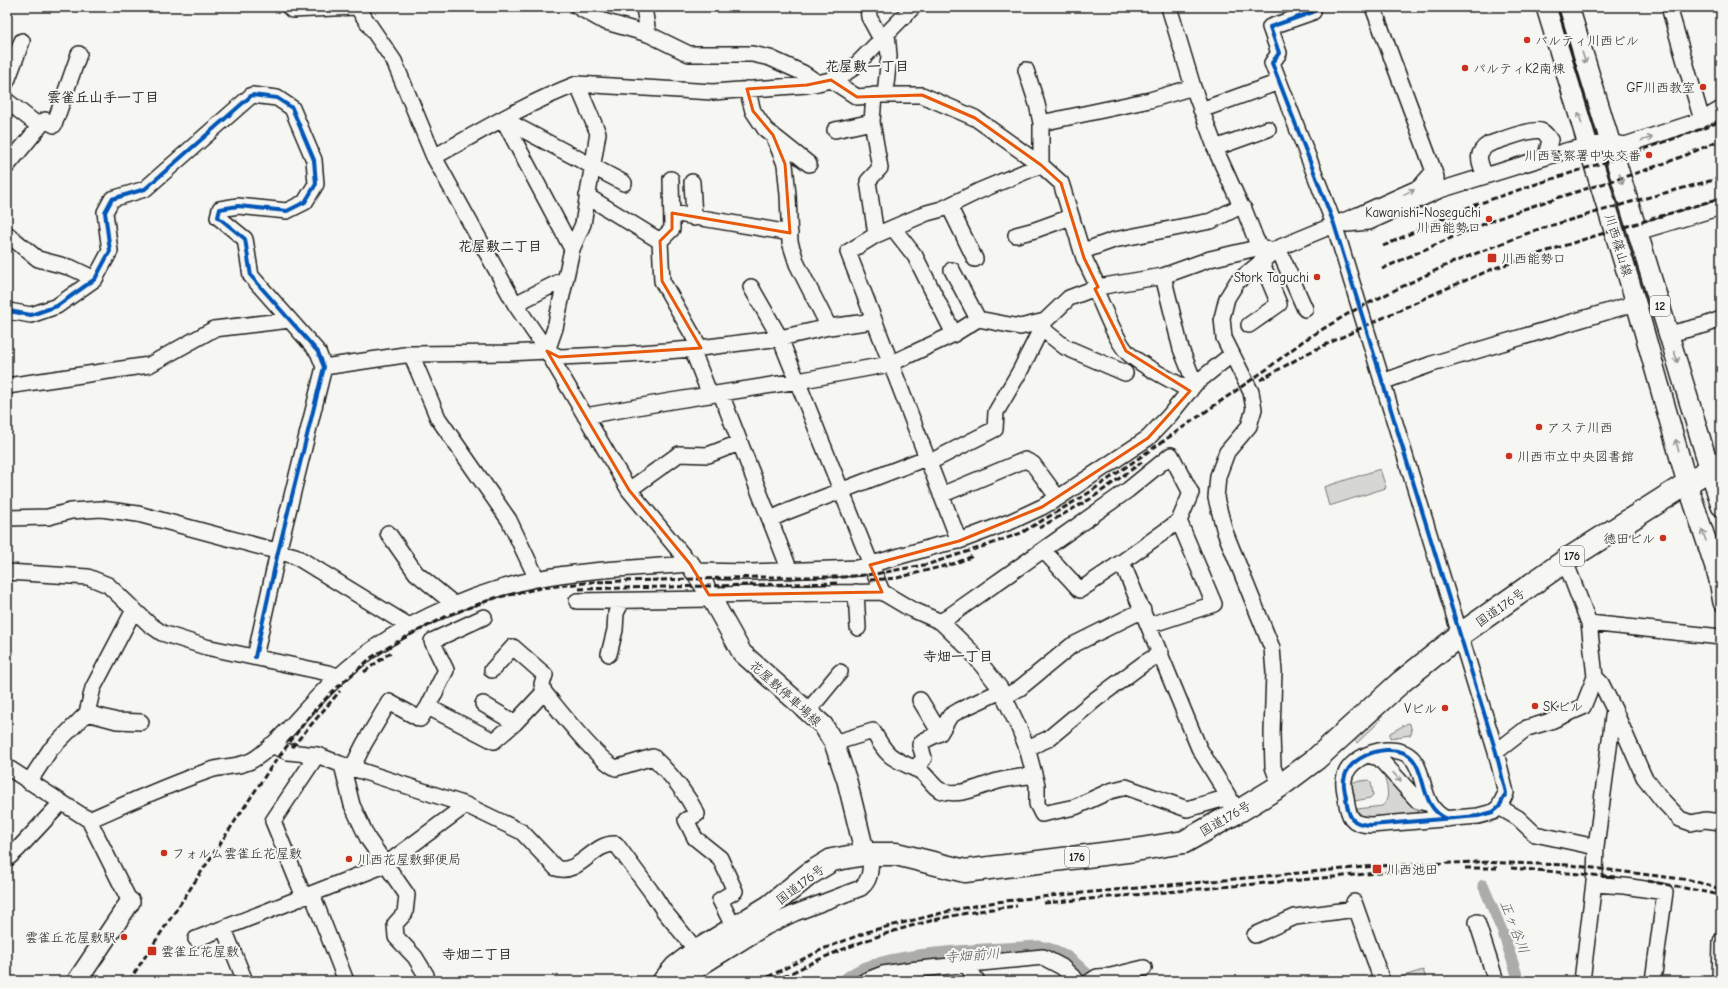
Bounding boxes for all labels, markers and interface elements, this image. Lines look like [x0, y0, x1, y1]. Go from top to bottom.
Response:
place label: パルティ川西ビル [1535, 33, 1639, 48]
marker: パルティ川西ビル [1522, 35, 1532, 45]
one-way arrow [1581, 51, 1588, 64]
district label: 花屋敷一丁目 [825, 58, 909, 75]
place label: パルティK2南棟 [1473, 61, 1565, 76]
marker: パルティK2南棟 [1460, 63, 1470, 73]
place label: GF川西教室 [1626, 80, 1695, 95]
marker: GF川西教室 [1698, 82, 1708, 92]
district label: 雲雀丘山手一丁目 [47, 89, 159, 106]
one-way arrow [1576, 112, 1583, 125]
one-way arrow [1640, 134, 1652, 142]
place label: 川西警察署中央交番 [1524, 148, 1641, 163]
marker: 川西警察署中央交番 [1644, 150, 1654, 160]
one-way arrow [1618, 172, 1625, 185]
one-way arrow [1402, 188, 1414, 196]
place label: Kawanishi-Noseguchi 川西能勢口 [1365, 205, 1481, 235]
street label: 川西篠山線 [1602, 212, 1635, 279]
marker: Kawanishi-Noseguchi 川西能勢口 [1484, 214, 1494, 224]
district label: 花屋敷二丁目 [458, 238, 542, 255]
place label: 川西能勢口 [1501, 251, 1566, 266]
marker: 川西能勢口 [1486, 252, 1498, 264]
place label: Stork Taguchi [1234, 270, 1309, 285]
marker: Stork Taguchi [1312, 272, 1322, 282]
road number: 12 [1650, 296, 1670, 316]
one-way arrow [1673, 350, 1680, 363]
place label: アステ川西 [1547, 420, 1613, 435]
marker: アステ川西 [1534, 422, 1544, 432]
one-way arrow [1673, 439, 1680, 452]
place label: 川西市立中央図書館 [1517, 449, 1634, 464]
marker: 川西市立中央図書館 [1504, 451, 1514, 461]
one-way arrow [1700, 529, 1707, 542]
place label: 徳田ビル [1603, 531, 1655, 546]
marker: 徳田ビル [1658, 533, 1668, 543]
road number: 176 [1560, 546, 1584, 566]
street label: 国道176号 [1473, 585, 1528, 630]
district label: 寺畑一丁目 [923, 648, 993, 665]
street label: 花屋敷停車場線 [747, 657, 825, 730]
place label: SKビル [1543, 699, 1583, 714]
place label: Vビル [1404, 701, 1437, 716]
marker: SKビル [1530, 701, 1540, 711]
marker: Vビル [1440, 703, 1450, 713]
one-way arrow [1392, 772, 1402, 782]
street label: 国道176号 [1197, 798, 1254, 839]
place label: フォルム雲雀丘花屋敷 [172, 846, 302, 861]
road number: 176 [1065, 847, 1089, 867]
marker: フォルム雲雀丘花屋敷 [159, 848, 169, 858]
place label: 川西花屋敷郵便局 [357, 852, 461, 867]
marker: 川西花屋敷郵便局 [344, 854, 354, 864]
street label: 国道176号 [773, 861, 828, 908]
place label: 川西池田 [1386, 862, 1438, 877]
marker: 川西池田 [1371, 863, 1383, 875]
water label: 正ヶ谷川 [1497, 898, 1533, 956]
place label: 雲雀丘花屋敷駅 [25, 930, 116, 945]
marker: 雲雀丘花屋敷駅 [119, 932, 129, 942]
place label: 雲雀丘花屋敷 [161, 944, 239, 959]
marker: 雲雀丘花屋敷 [146, 945, 158, 957]
water label: 寺畑前川 [944, 945, 1001, 966]
district label: 寺畑二丁目 [442, 946, 512, 963]

